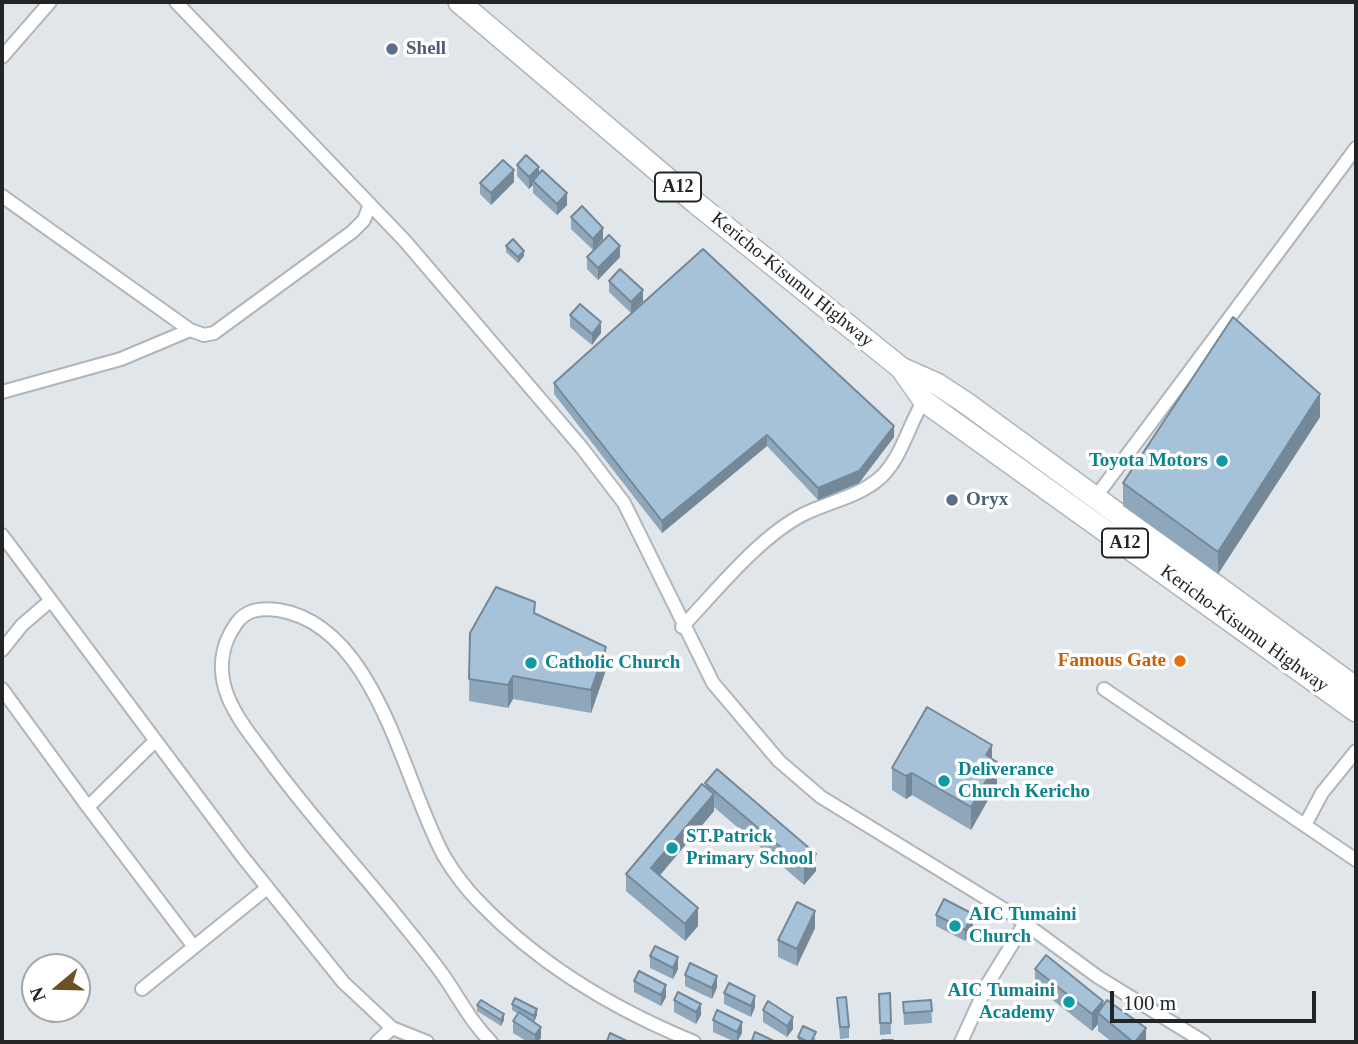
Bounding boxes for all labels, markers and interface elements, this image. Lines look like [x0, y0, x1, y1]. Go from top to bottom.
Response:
place label: Shell [406, 38, 446, 60]
marker: Shell [384, 41, 400, 57]
road number: A12 [655, 172, 701, 202]
street label: Kericho-Kisumu Highway [706, 208, 878, 352]
place label: Toyota Motors [1089, 450, 1208, 472]
marker: Toyota Motors [1214, 453, 1230, 469]
place label: Oryx [966, 489, 1008, 511]
marker: Oryx [944, 492, 960, 508]
road number: A12 [1102, 528, 1148, 558]
street label: Kericho-Kisumu Highway [1156, 560, 1332, 698]
place label: Famous Gate [1058, 650, 1166, 672]
place label: Catholic Church [545, 652, 680, 674]
marker: Famous Gate [1172, 653, 1188, 669]
marker: Catholic Church [523, 655, 539, 671]
place label: Deliverance Church Kericho [958, 759, 1090, 803]
marker: Deliverance Church Kericho [936, 773, 952, 789]
place label: ST.Patrick Primary School [686, 826, 813, 870]
marker: ST.Patrick Primary School [664, 840, 680, 856]
place label: AIC Tumaini Church [969, 904, 1077, 948]
marker: AIC Tumaini Church [947, 918, 963, 934]
north arrow [21, 953, 91, 1023]
scale bar [1113, 978, 1320, 1022]
place label: AIC Tumaini Academy [947, 980, 1055, 1024]
text: N [25, 984, 50, 1004]
text: 100 m [1123, 991, 1176, 1015]
marker: AIC Tumaini Academy [1061, 994, 1077, 1010]

